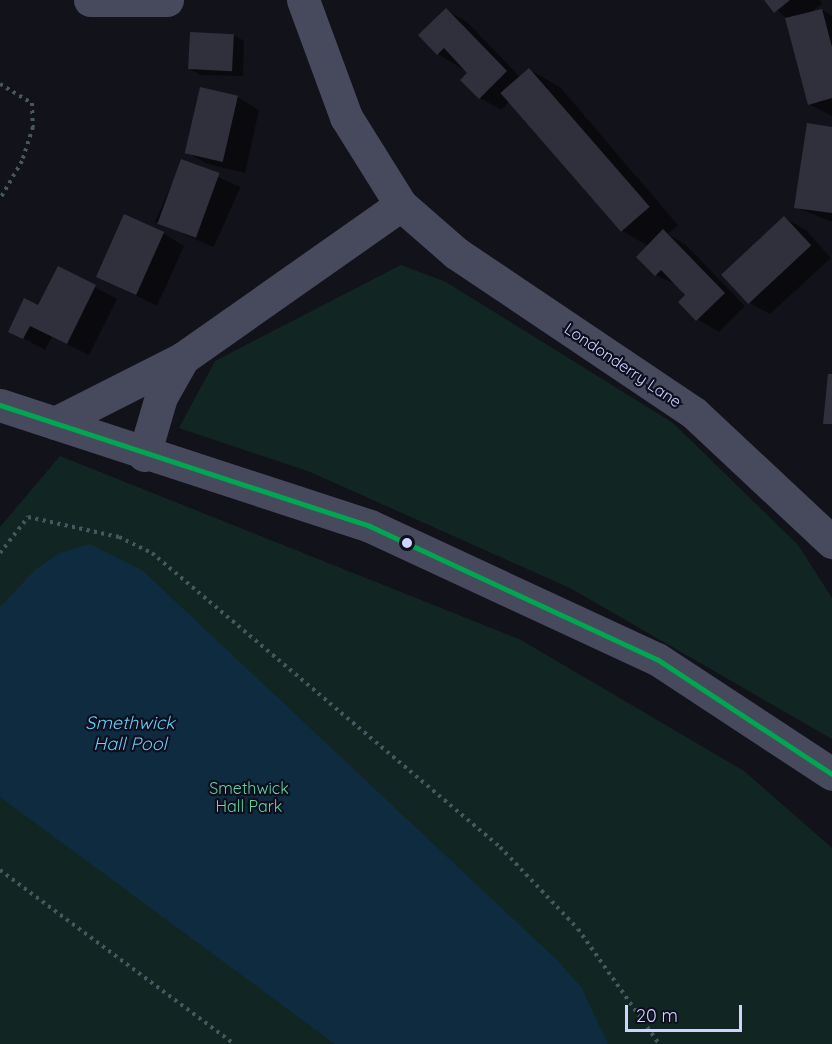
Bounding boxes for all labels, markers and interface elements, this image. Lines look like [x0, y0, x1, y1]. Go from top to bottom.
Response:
street label: Londonderry Lane [561, 319, 685, 411]
unlabelled marker [401, 537, 413, 549]
water label: Smethwick Hall Pool [85, 713, 175, 756]
park label: Smethwick Hall Park [209, 778, 289, 816]
scale bar [628, 993, 745, 1031]
text: 20 m [636, 1004, 678, 1027]

